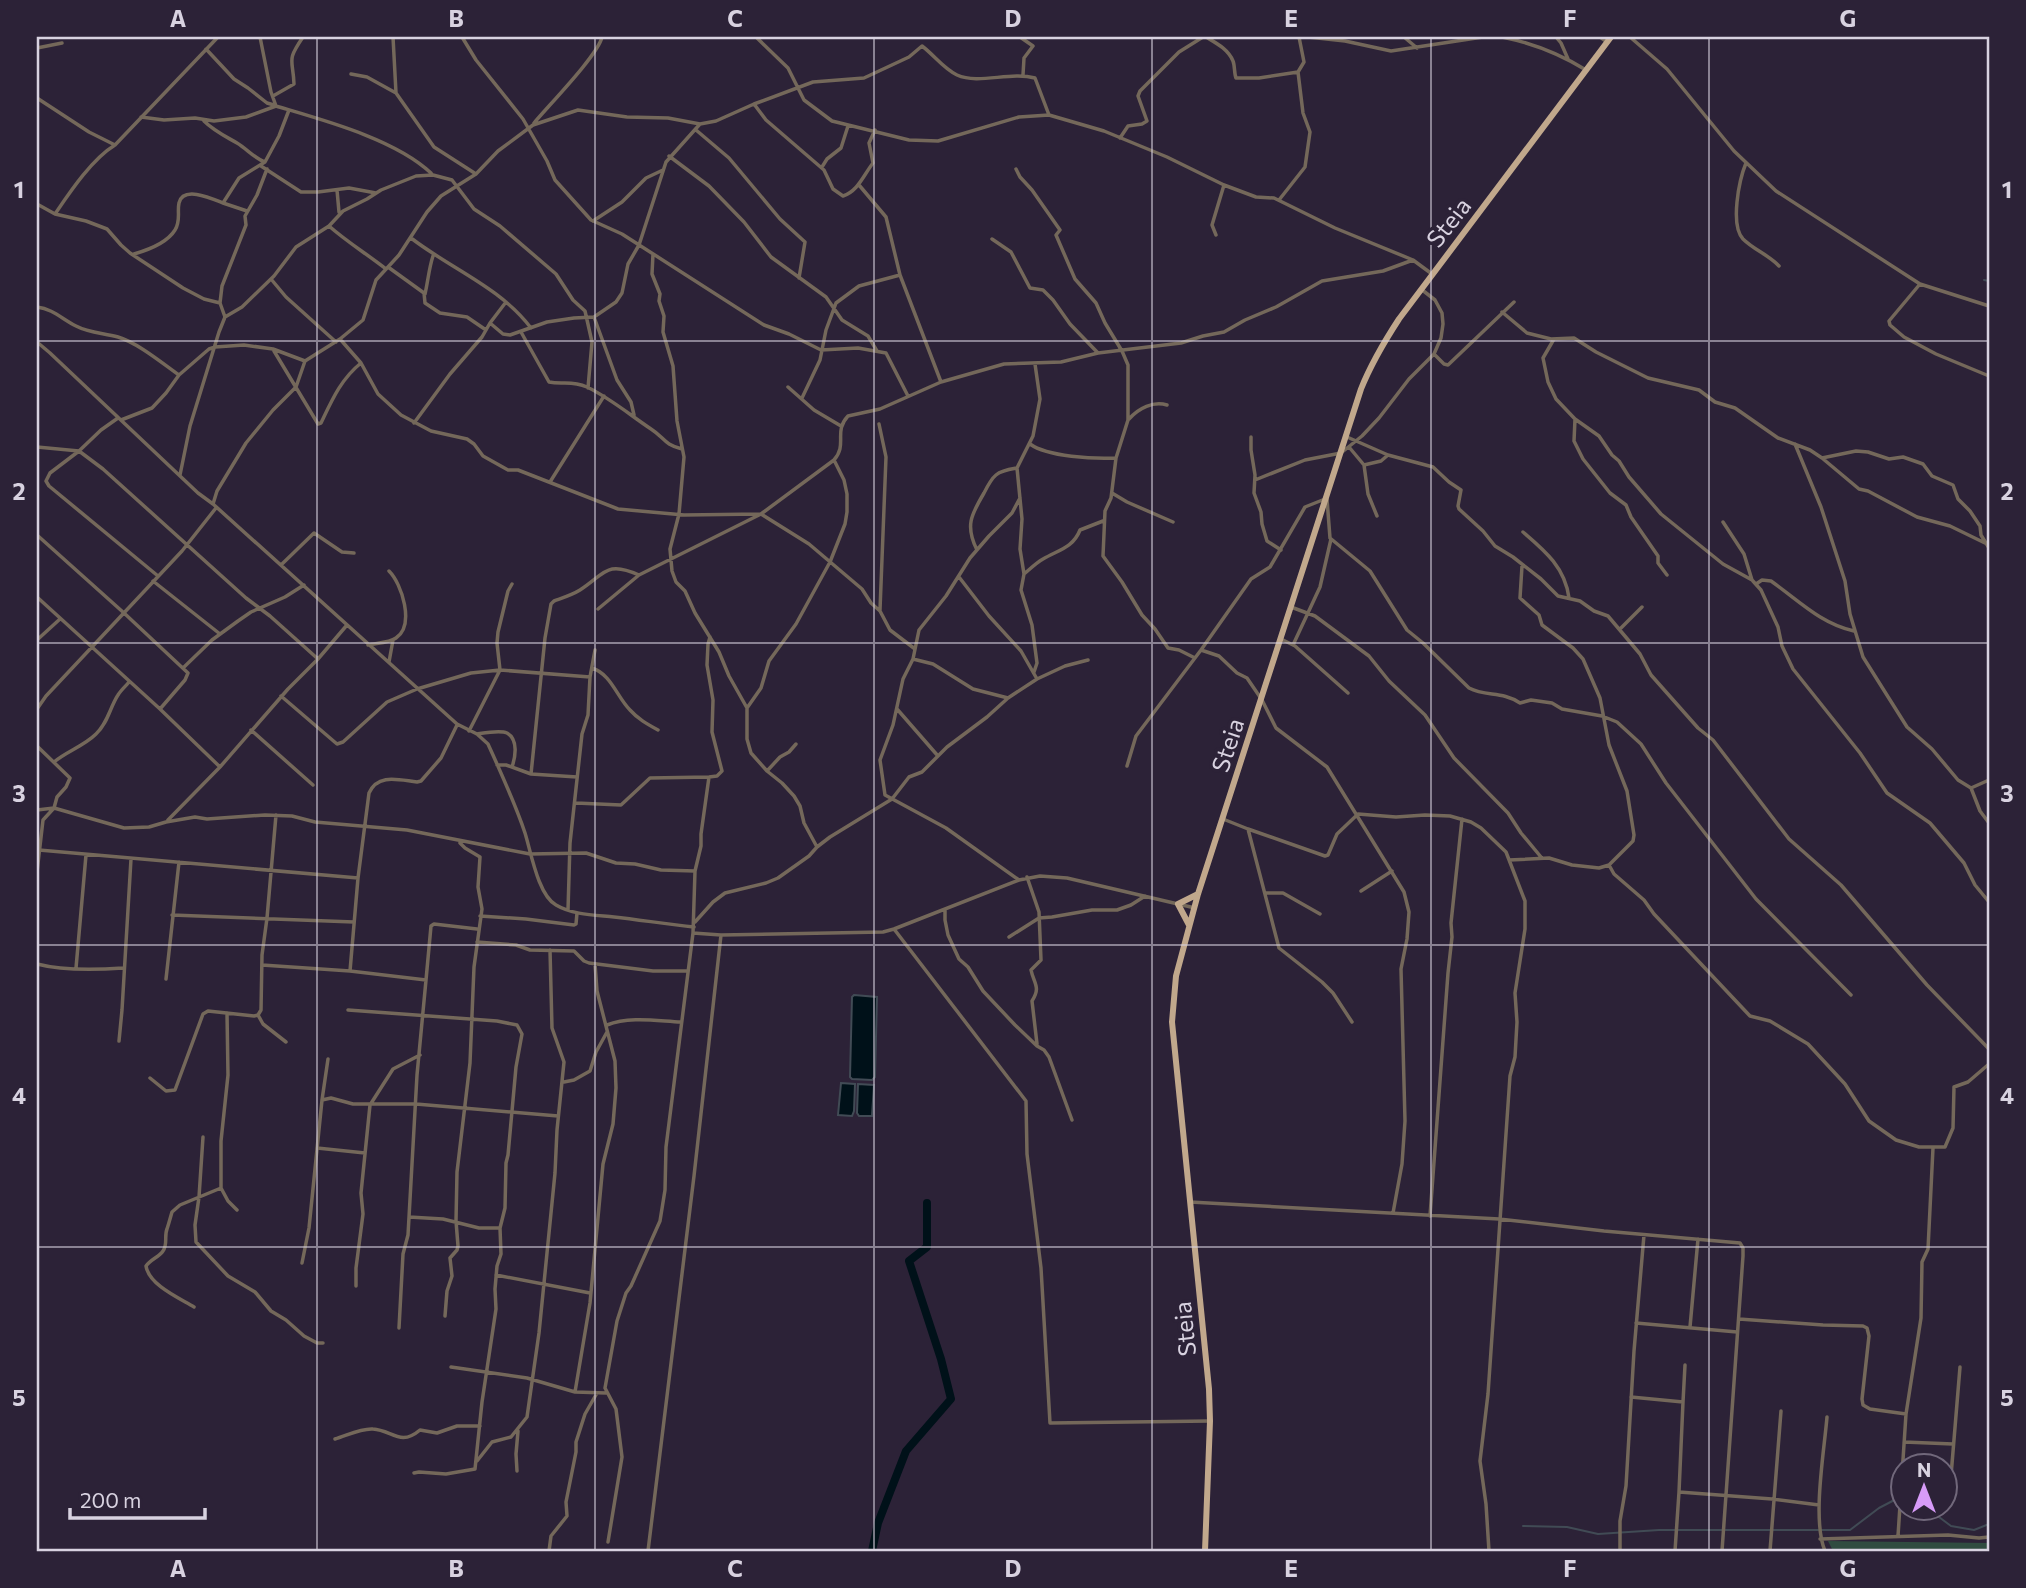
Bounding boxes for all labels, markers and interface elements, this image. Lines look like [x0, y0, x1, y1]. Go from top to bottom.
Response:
text: A [170, 4, 187, 32]
text: B [448, 4, 464, 32]
text: C [727, 4, 743, 32]
text: D [1005, 4, 1022, 32]
text: E [1284, 4, 1298, 32]
text: F [1563, 4, 1577, 32]
text: G [1840, 4, 1856, 32]
text: 1 [14, 175, 24, 203]
text: 1 [2002, 175, 2012, 203]
street label: Steia [1420, 191, 1476, 253]
text: 2 [12, 477, 26, 505]
text: 2 [2000, 477, 2014, 505]
street label: Steia [1205, 714, 1249, 776]
text: 3 [12, 779, 26, 807]
text: 3 [2000, 779, 2014, 807]
text: 4 [12, 1081, 26, 1109]
text: 4 [2000, 1081, 2014, 1109]
street label: Steia [1167, 1300, 1201, 1358]
text: 5 [12, 1383, 26, 1411]
text: 5 [2000, 1383, 2014, 1411]
north arrow [1890, 1452, 1960, 1522]
text: N [1917, 1458, 1931, 1481]
scale bar [70, 1476, 205, 1520]
text: 200 m [80, 1487, 141, 1512]
text: A [170, 1554, 187, 1582]
text: B [448, 1554, 464, 1582]
text: C [727, 1554, 743, 1582]
text: D [1005, 1554, 1022, 1582]
text: E [1284, 1554, 1298, 1582]
text: F [1563, 1554, 1577, 1582]
text: G [1840, 1554, 1856, 1582]

